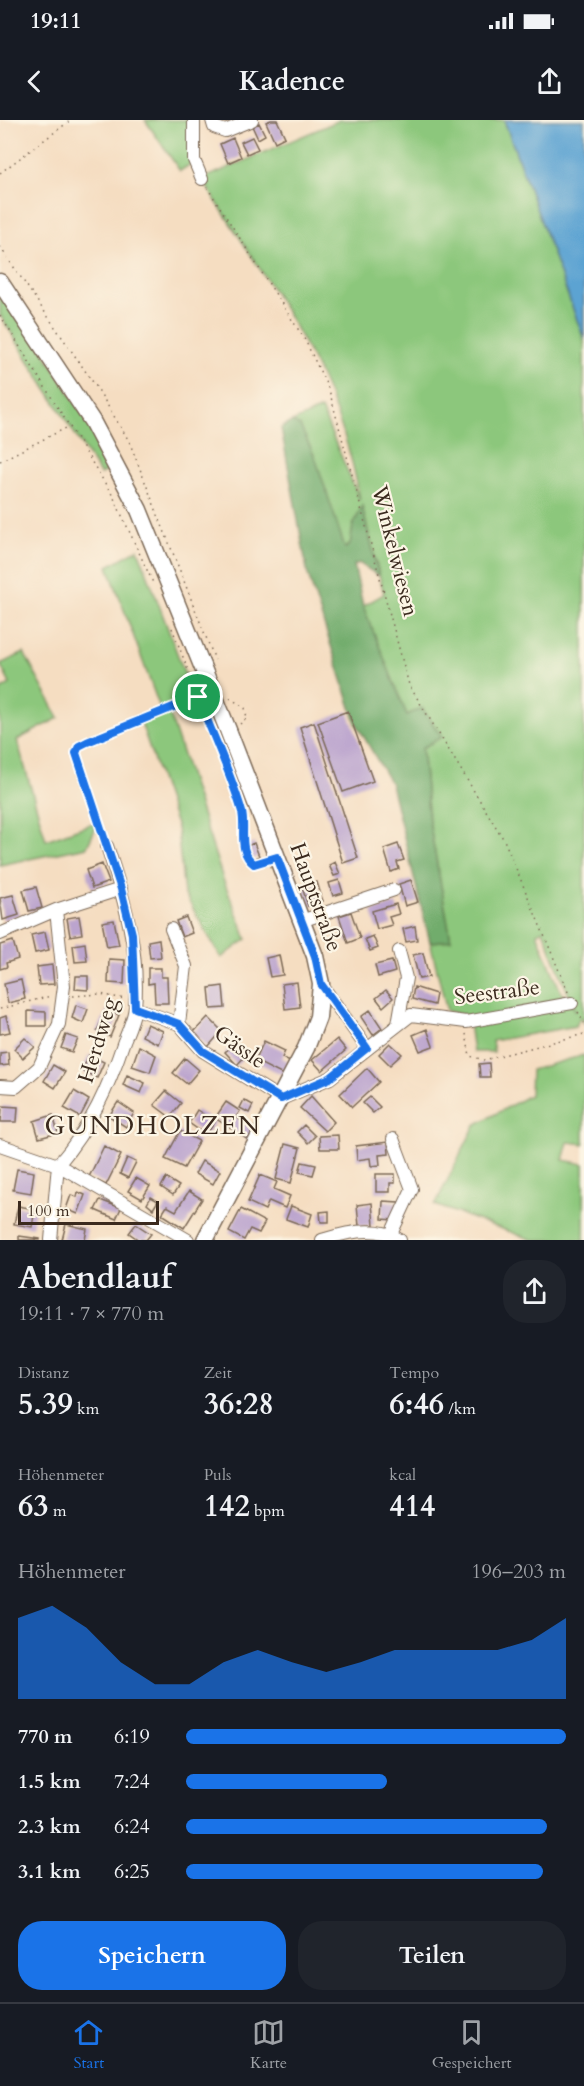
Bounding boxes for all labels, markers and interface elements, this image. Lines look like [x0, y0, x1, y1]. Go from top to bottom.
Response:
text: 19:11 [30, 6, 81, 36]
text: Kadence [239, 63, 345, 100]
icon: back [18, 65, 51, 98]
icon: share [533, 65, 566, 98]
street label: Winkelwiesen [364, 481, 426, 620]
pin [172, 671, 223, 722]
icon: arrive [181, 680, 214, 713]
street label: Hauptstraße [282, 839, 350, 955]
street label: Seestraße [453, 972, 541, 1012]
street label: Herdweg [71, 993, 125, 1087]
street label: Gässle [208, 1018, 272, 1076]
district label: GUNDHOLZEN [45, 1108, 261, 1143]
scale bar [18, 1198, 159, 1226]
text: 100 m [27, 1200, 69, 1222]
text: Abendlauf [18, 1255, 172, 1300]
button: share [503, 1260, 566, 1323]
text: 19:11 · 7 × 770 m [18, 1300, 164, 1327]
text: Distanz [18, 1362, 69, 1384]
text: Zeit [204, 1362, 232, 1384]
text: Tempo [389, 1362, 439, 1384]
text: 5.39 [18, 1384, 73, 1425]
text: 36:28 [204, 1384, 274, 1425]
text: 6:46 [389, 1384, 444, 1425]
text: km [73, 1398, 99, 1420]
text: /km [444, 1398, 476, 1420]
text: Höhenmeter [18, 1464, 104, 1486]
text: Puls [204, 1464, 231, 1486]
text: kcal [389, 1464, 416, 1486]
text: 63 [18, 1486, 49, 1527]
text: 142 [204, 1486, 250, 1527]
text: 414 [389, 1486, 435, 1527]
text: m [49, 1500, 67, 1522]
text: bpm [250, 1500, 285, 1522]
text: Höhenmeter [18, 1558, 126, 1585]
text: 196–203 m [471, 1558, 566, 1585]
text: 770 m [18, 1723, 73, 1750]
text: 6:19 [114, 1723, 150, 1750]
text: 1.5 km [18, 1768, 81, 1795]
text: 7:24 [114, 1768, 150, 1795]
text: 2.3 km [18, 1813, 81, 1840]
text: 6:24 [114, 1813, 150, 1840]
text: 3.1 km [18, 1858, 81, 1885]
text: 6:25 [114, 1858, 150, 1885]
button: Speichern [18, 1921, 286, 1990]
button: Teilen [298, 1921, 566, 1990]
tab: Start [72, 2016, 105, 2074]
tab: Karte [250, 2016, 287, 2074]
tab: Gespeichert [432, 2016, 512, 2074]

